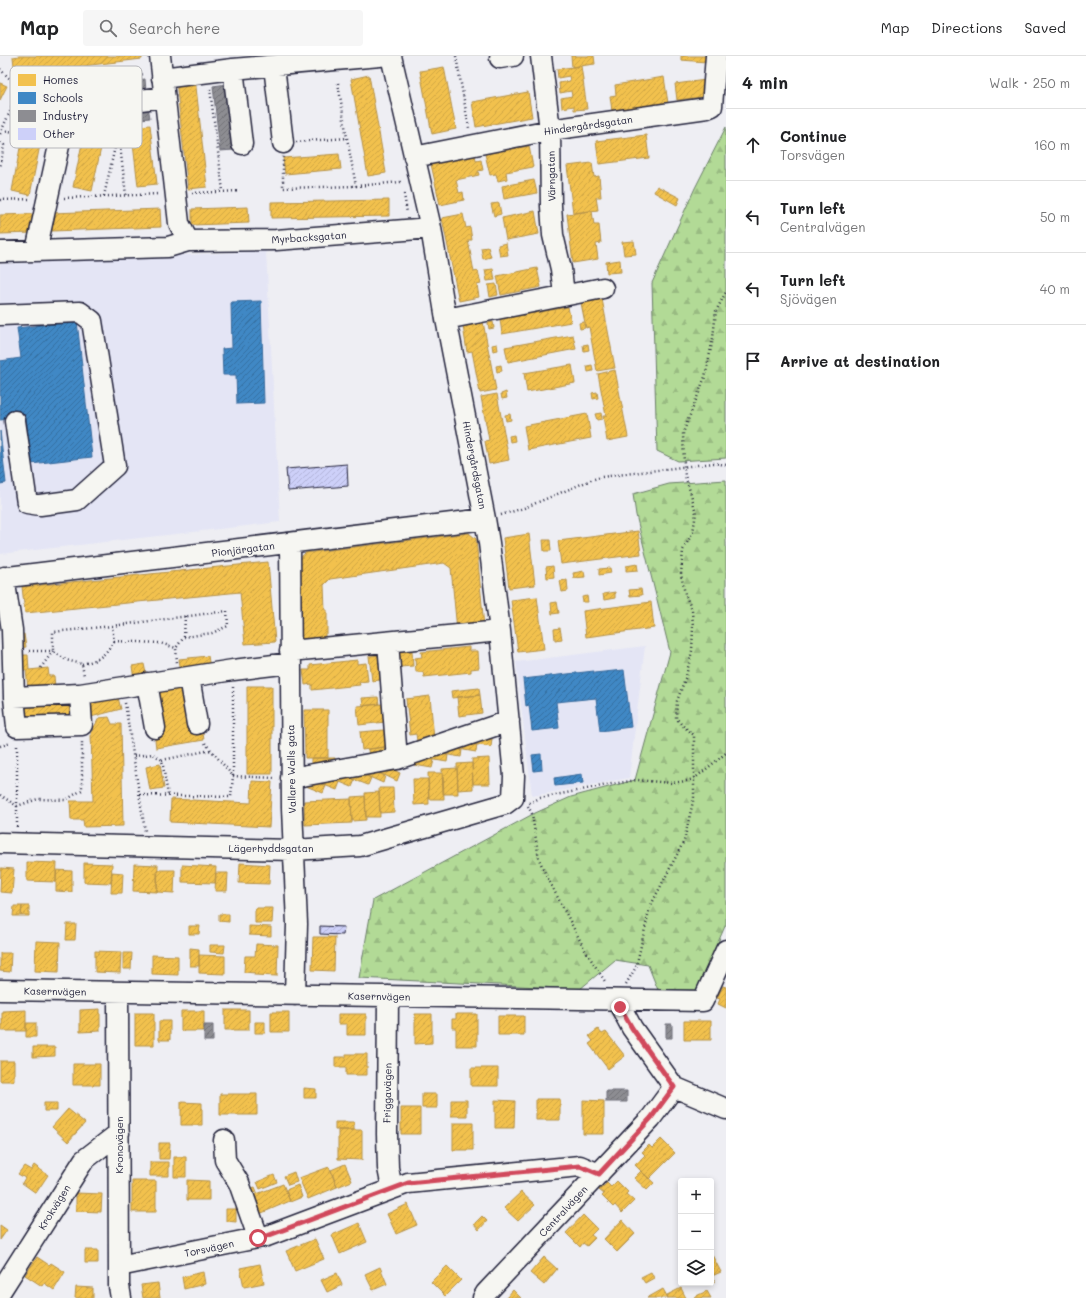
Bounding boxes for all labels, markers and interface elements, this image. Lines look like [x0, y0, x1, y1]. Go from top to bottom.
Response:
search box [83, 10, 363, 46]
text: Map [20, 15, 59, 40]
icon: search [97, 17, 119, 39]
text: Search here [129, 18, 220, 38]
text: Map [881, 18, 909, 37]
text: Directions [931, 18, 1002, 37]
text: Saved [1024, 18, 1066, 37]
legend [10, 66, 142, 148]
text: 4 min [742, 71, 788, 93]
text: Homes [43, 72, 78, 87]
text: Walk · 250 m [989, 74, 1070, 91]
text: Schools [43, 90, 83, 105]
text: Industry [43, 108, 89, 123]
street label: Hindergårdsgatan [543, 112, 633, 138]
text: Other [43, 126, 75, 141]
text: Continue [780, 126, 847, 146]
icon: ahead [742, 134, 764, 156]
text: 160 m [1034, 136, 1070, 153]
text: Torsvägen [780, 146, 845, 163]
street label: Värngatan [544, 151, 558, 201]
text: Turn left [780, 198, 845, 218]
icon: left [742, 206, 764, 228]
text: 50 m [1040, 208, 1070, 225]
text: Centralvägen [780, 218, 865, 235]
street label: Myrbacksgatan [271, 227, 347, 247]
text: Turn left [780, 270, 845, 290]
icon: left [742, 278, 764, 300]
text: 40 m [1040, 280, 1070, 297]
text: Sjövägen [780, 290, 837, 307]
icon: arrive [742, 350, 764, 372]
text: Arrive at destination [780, 351, 940, 371]
street label: Hindergårdsgatan [460, 420, 490, 510]
street label: Pionjärgatan [211, 538, 275, 560]
street label: Vallare Walls gata [283, 724, 299, 814]
street label: Lägerhyddsgatan [228, 841, 314, 855]
street label: Kasernvägen [24, 983, 86, 999]
street label: Kasernvägen [348, 988, 410, 1004]
route end [611, 998, 629, 1016]
street label: Friggavägen [379, 1063, 395, 1123]
street label: Kronovägen [112, 1116, 126, 1174]
map controls [678, 1178, 714, 1286]
button: + [678, 1178, 714, 1214]
street label: Krokvägen [35, 1182, 73, 1232]
street label: Centralvägen [535, 1182, 591, 1240]
button: − [678, 1214, 714, 1250]
route start [249, 1229, 267, 1247]
street label: Torsvägen [183, 1236, 235, 1260]
button: layers [678, 1250, 714, 1286]

